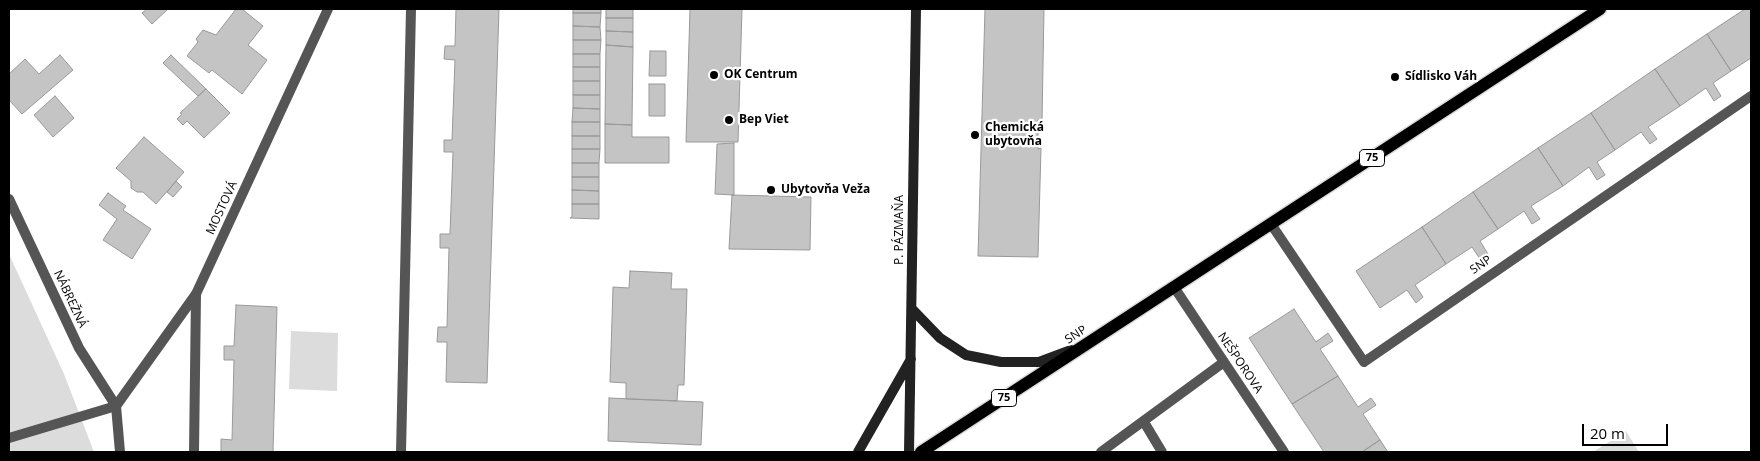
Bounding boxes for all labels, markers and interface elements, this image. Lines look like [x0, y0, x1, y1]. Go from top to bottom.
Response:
place label: OK Centrum [724, 68, 798, 82]
marker: OK Centrum [708, 69, 720, 81]
place label: Sídlisko Váh [1405, 70, 1477, 84]
marker: Sídlisko Váh [1389, 71, 1401, 83]
place label: Bep Viet [739, 113, 789, 127]
marker: Bep Viet [723, 114, 735, 126]
place label: Chemická ubytovňa [985, 121, 1044, 149]
marker: Chemická ubytovňa [969, 129, 981, 141]
road number: 75 [1360, 150, 1384, 167]
street label: MOSTOVÁ [203, 179, 241, 237]
place label: Ubytovňa Veža [781, 183, 870, 197]
marker: Ubytovňa Veža [765, 184, 777, 196]
street label: P. PÁZMAŇA [893, 195, 907, 265]
street label: SNP [1468, 253, 1494, 277]
street label: NÁBREŽNÁ [50, 268, 90, 330]
street label: SNP [1063, 323, 1089, 347]
street label: NEŠPOROVA [1214, 330, 1266, 396]
road number: 75 [992, 389, 1016, 406]
scale bar [1585, 414, 1671, 446]
text: 20 m [1590, 423, 1625, 443]

